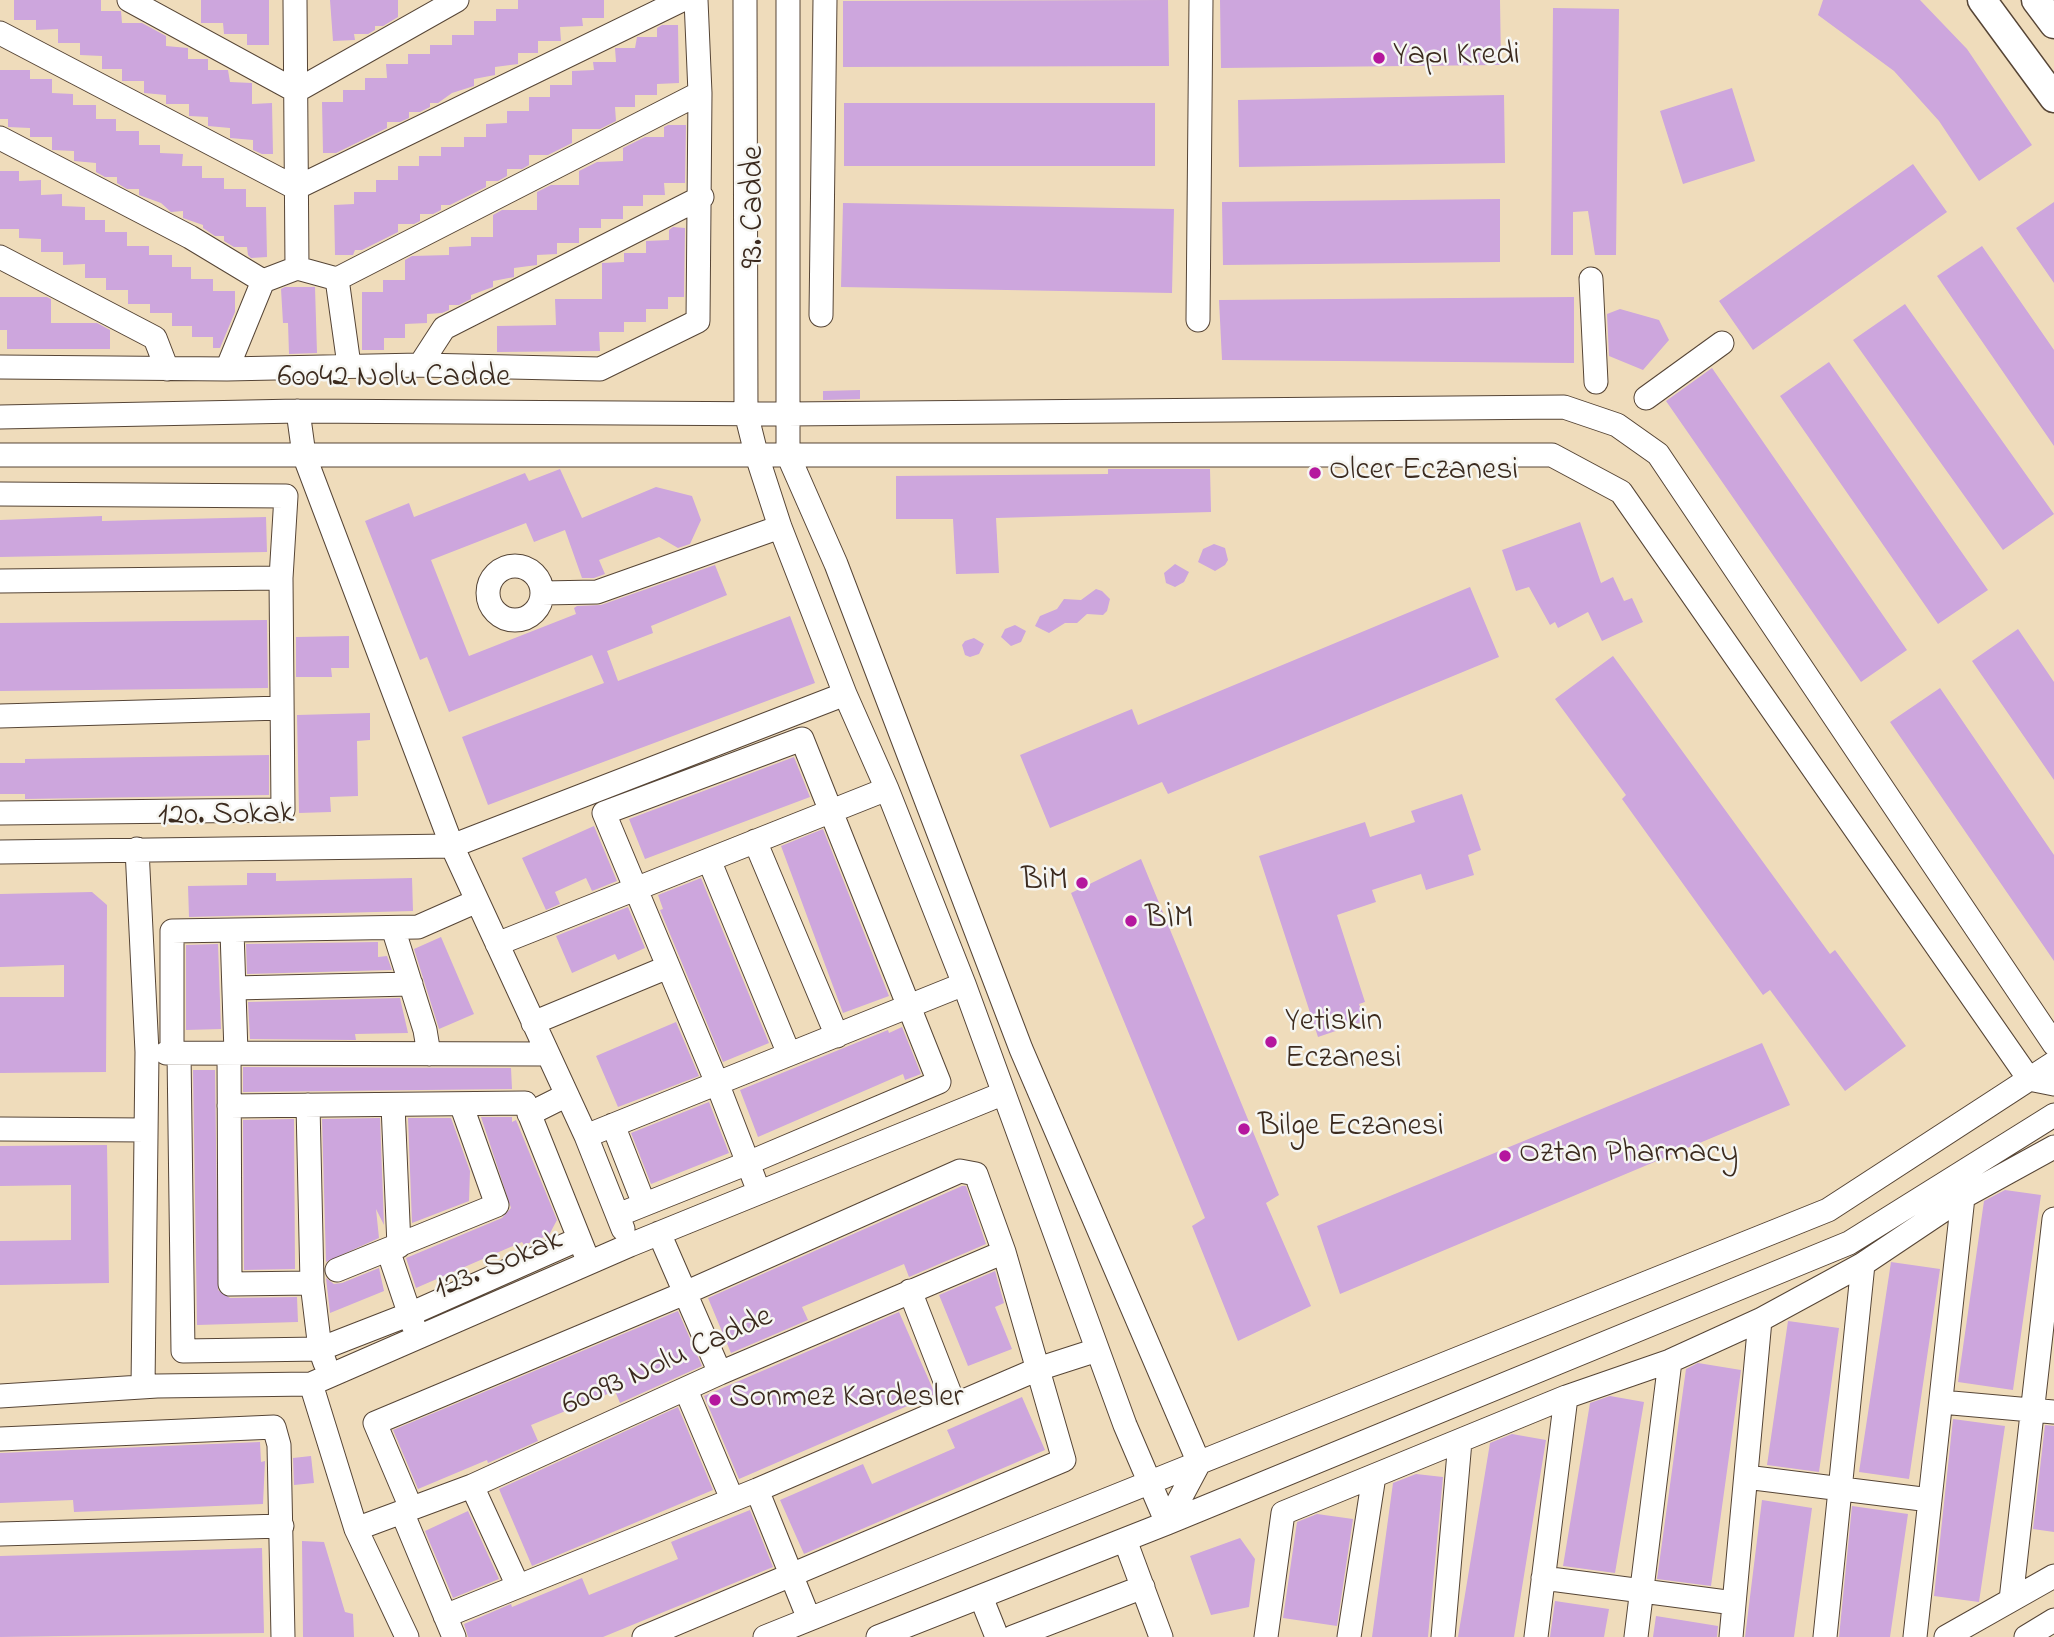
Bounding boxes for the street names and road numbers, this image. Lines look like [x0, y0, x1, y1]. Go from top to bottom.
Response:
street label: 93. Cadde [737, 146, 775, 268]
street label: 60042 Nolu Cadde [278, 361, 510, 399]
street label: 120. Sokak [158, 797, 294, 837]
street label: 123. Sokak [429, 1223, 569, 1311]
street label: 60093 Nolu Cadde [557, 1299, 779, 1427]

